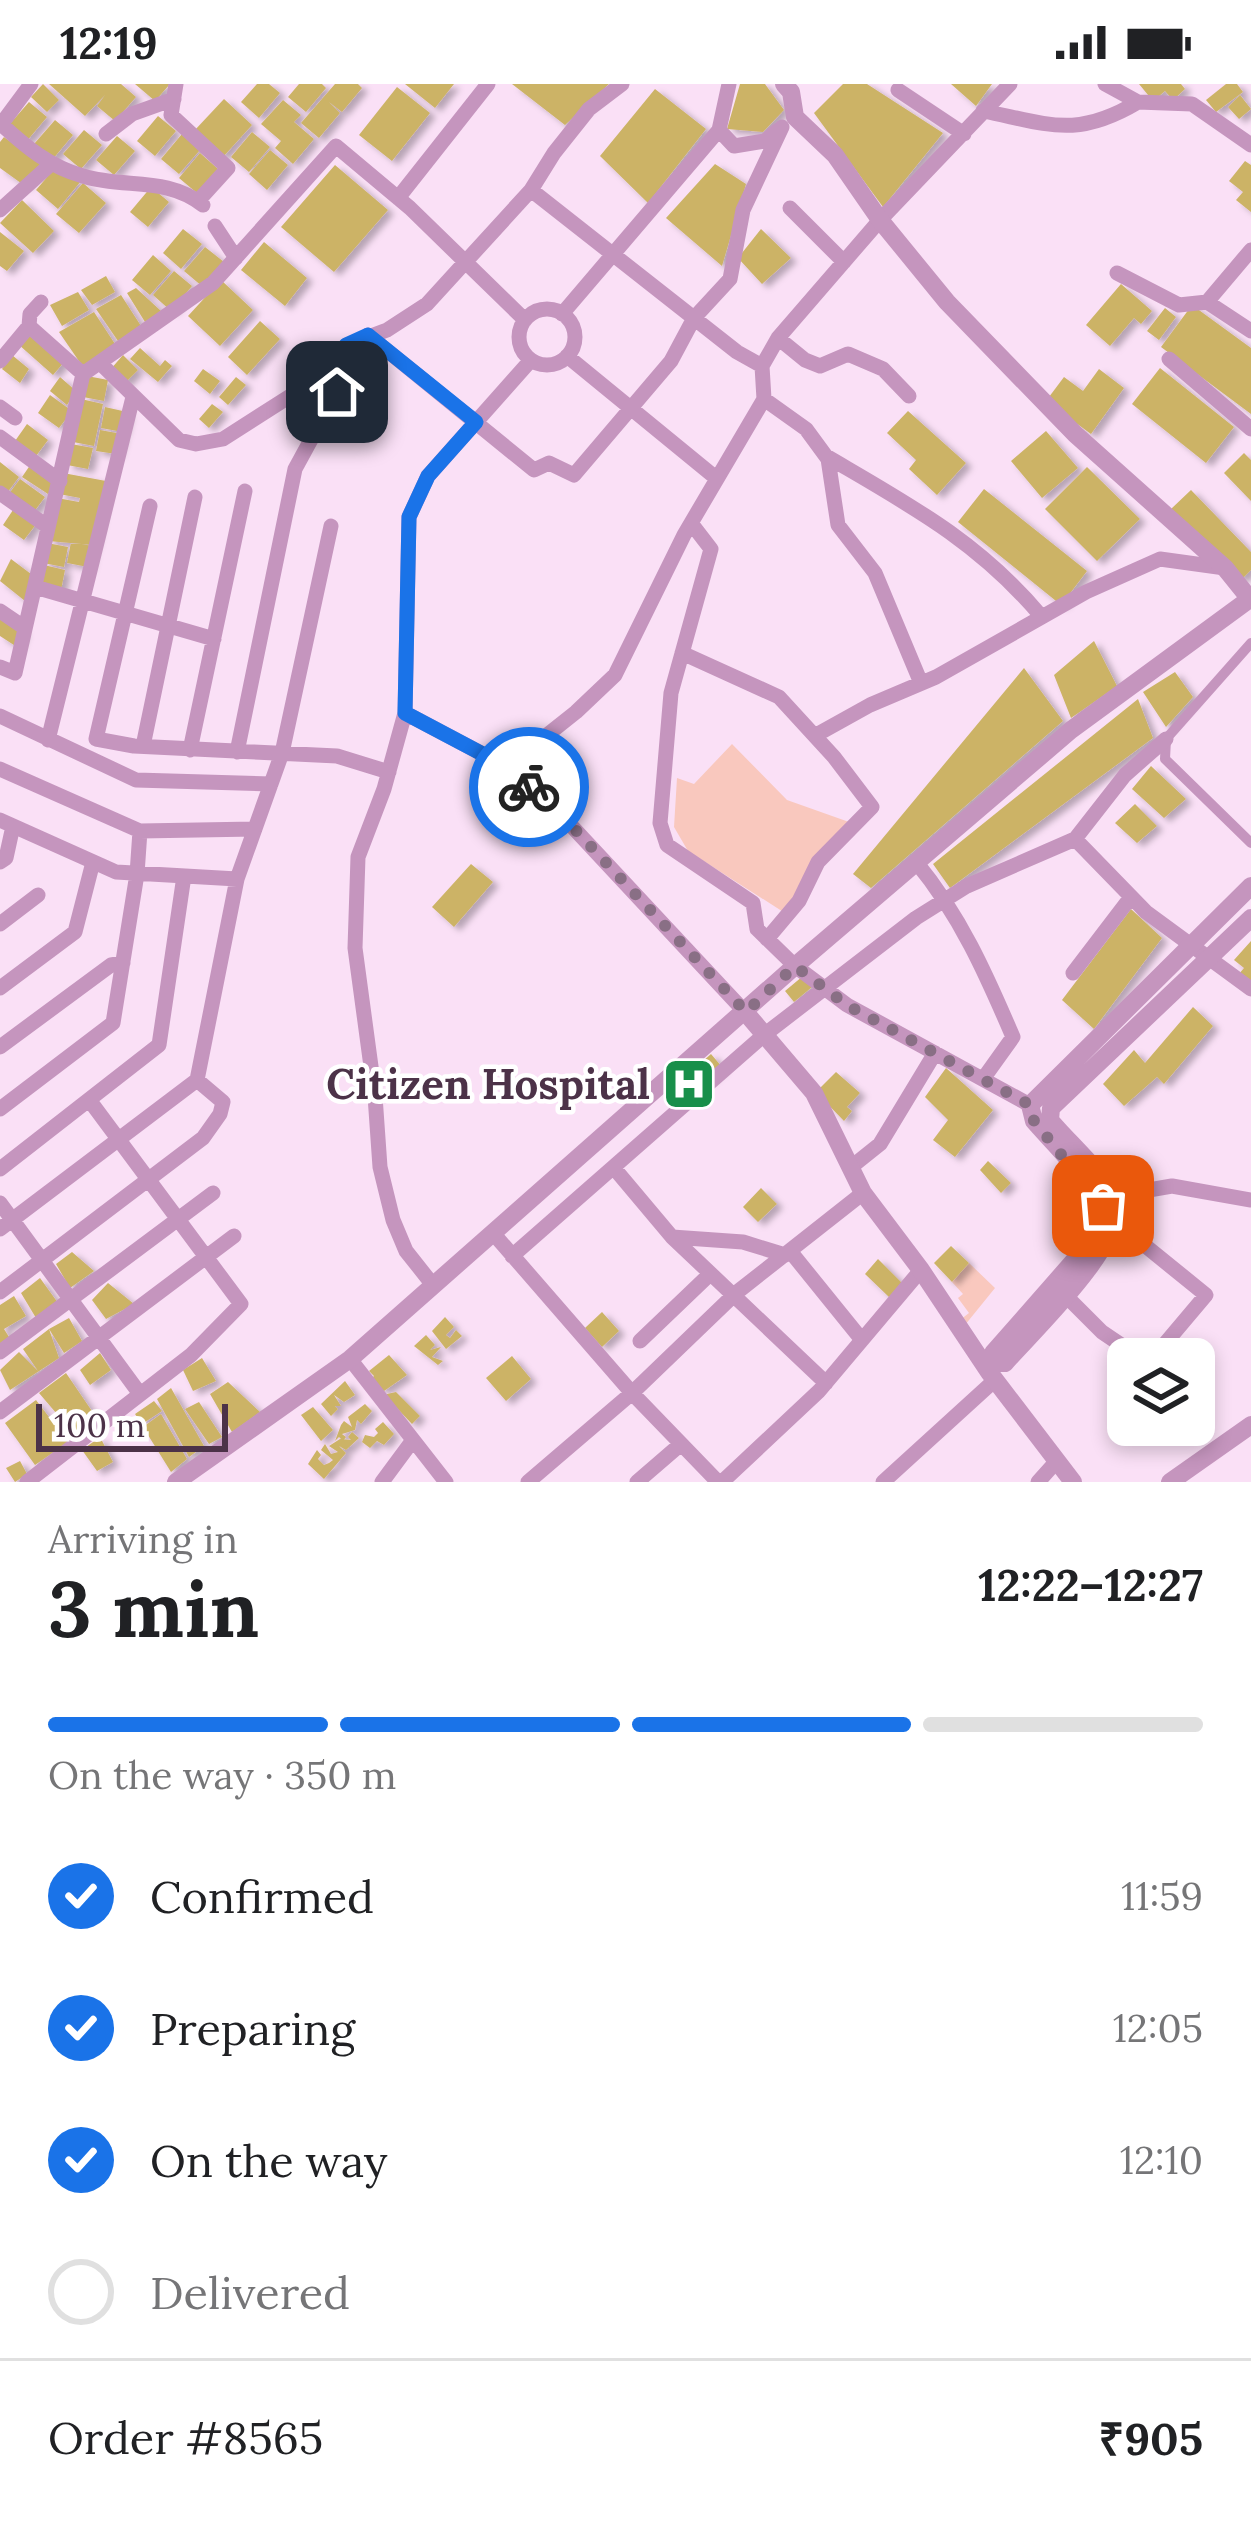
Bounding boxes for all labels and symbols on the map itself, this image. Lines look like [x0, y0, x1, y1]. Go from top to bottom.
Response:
pin [286, 341, 388, 443]
courier [469, 727, 589, 847]
hospital icon: Citizen Hospital [661, 1056, 717, 1112]
place label: Citizen Hospital [326, 1057, 650, 1111]
pin [1052, 1155, 1154, 1257]
scale bar [36, 1398, 228, 1451]

